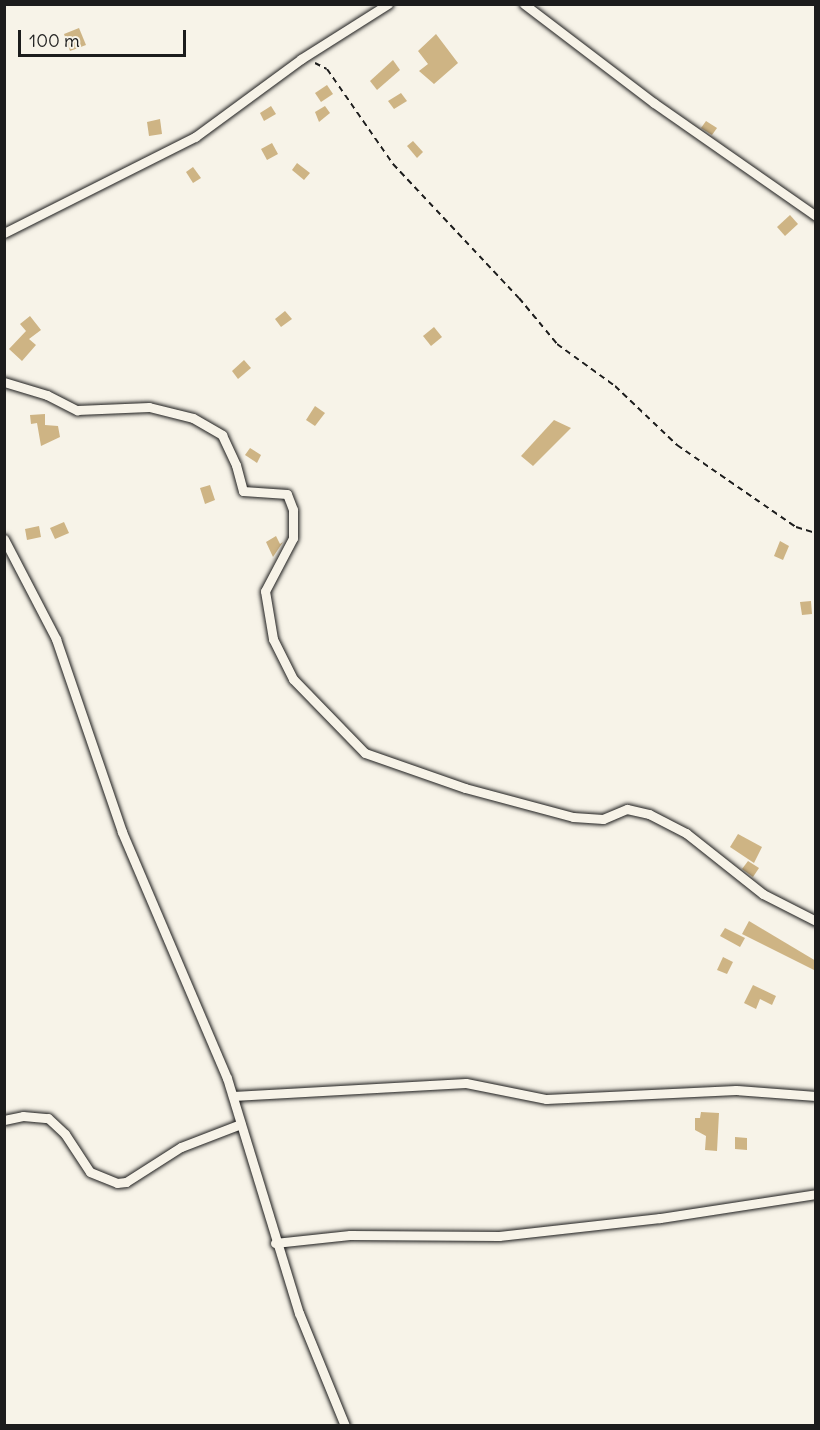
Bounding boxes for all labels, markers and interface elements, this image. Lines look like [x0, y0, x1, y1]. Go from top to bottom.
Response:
scale bar [21, 18, 189, 56]
text: 100 m [29, 29, 80, 52]

